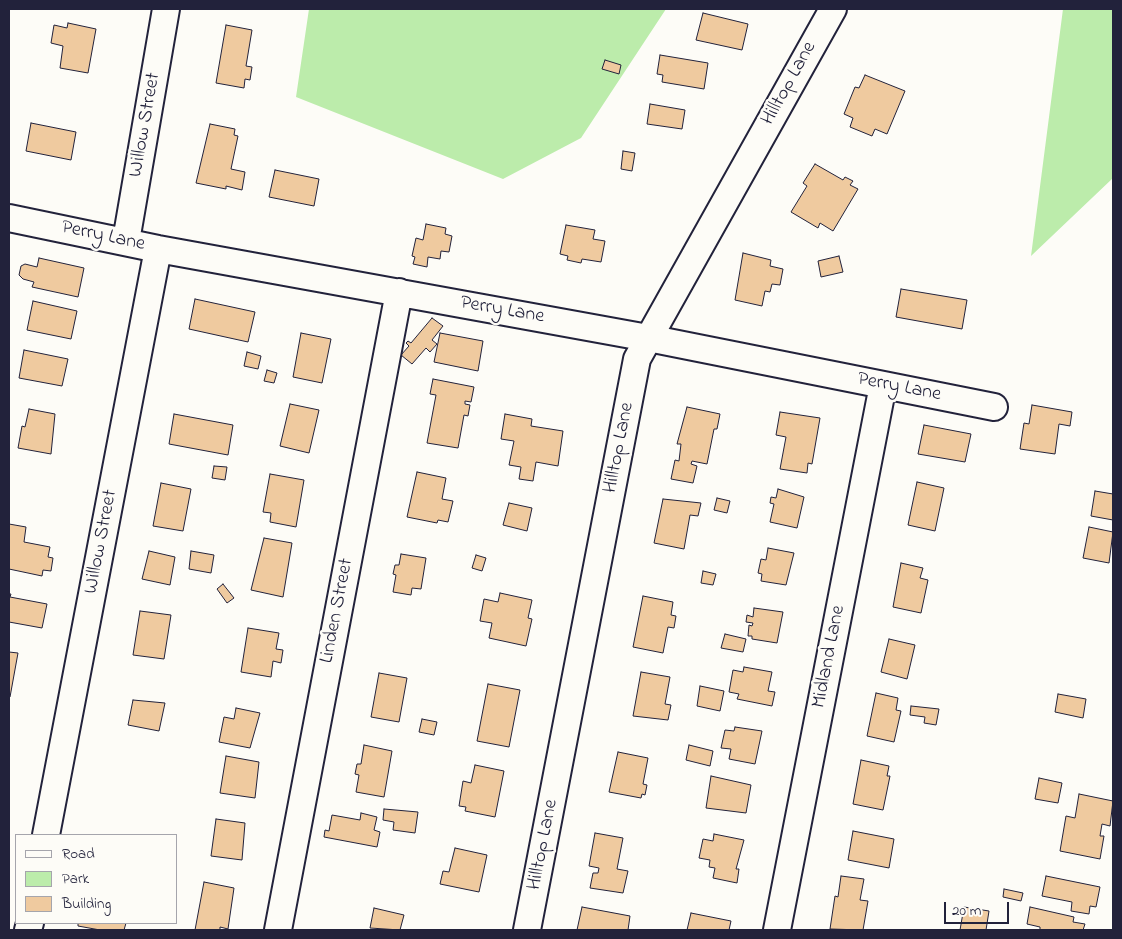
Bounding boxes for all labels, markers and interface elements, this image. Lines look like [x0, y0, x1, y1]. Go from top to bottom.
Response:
street label: Hilltop Lane [757, 38, 823, 130]
street label: Willow Street [125, 71, 167, 179]
street label: Perry Lane [59, 216, 147, 258]
street label: Perry Lane [458, 292, 546, 330]
street label: Perry Lane [855, 368, 943, 408]
street label: Hilltop Lane [599, 401, 641, 495]
street label: Willow Street [80, 488, 124, 596]
street label: Linden Street [316, 557, 360, 665]
street label: Midland Lane [808, 604, 852, 710]
street label: Hilltop Lane [523, 798, 565, 892]
legend [15, 834, 178, 924]
text: Road [62, 843, 95, 865]
text: Park [62, 868, 89, 890]
scale bar [947, 892, 1012, 924]
text: Building [62, 893, 111, 915]
text: 20 m [952, 900, 981, 922]

